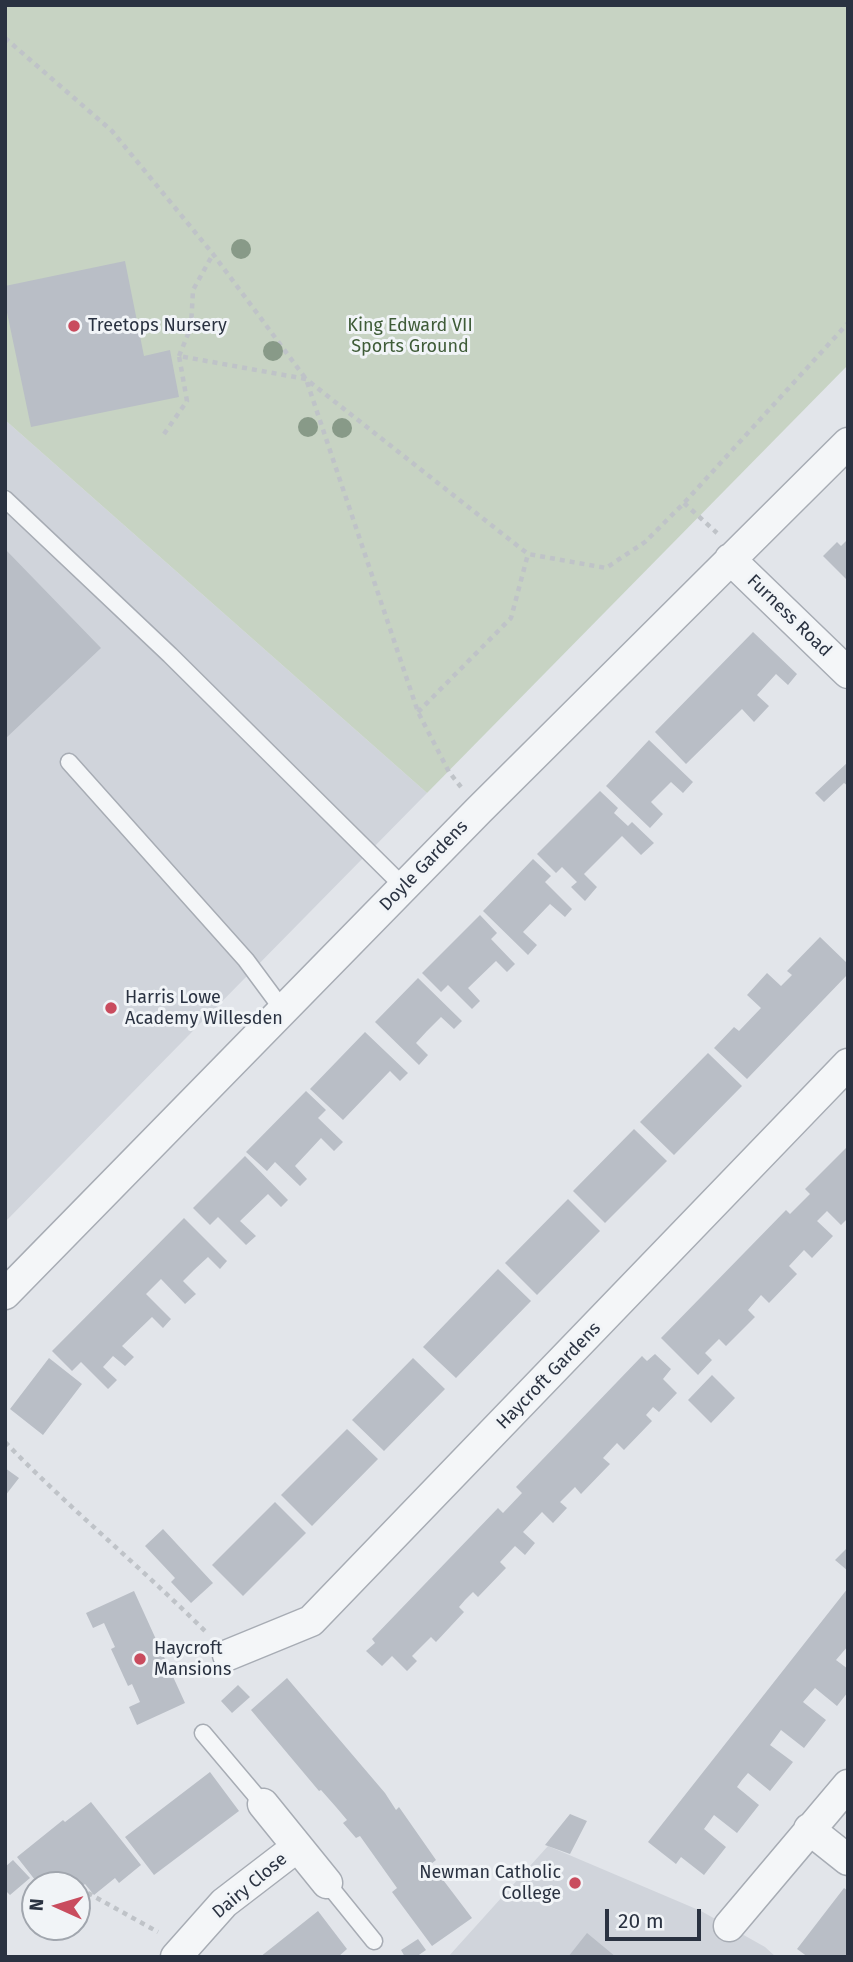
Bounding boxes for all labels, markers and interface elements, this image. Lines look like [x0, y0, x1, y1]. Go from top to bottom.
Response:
place label: Treetops Nursery [88, 315, 227, 337]
park label: King Edward VII Sports Ground [347, 315, 473, 358]
marker: Treetops Nursery [66, 318, 82, 334]
street label: Furness Road [742, 570, 836, 662]
street label: Doyle Gardens [375, 816, 473, 916]
place label: Harris Lowe Academy Willesden [125, 987, 283, 1030]
marker: Harris Lowe Academy Willesden [103, 1000, 119, 1016]
street label: Haycroft Gardens [492, 1318, 606, 1434]
place label: Haycroft Mansions [154, 1638, 231, 1680]
marker: Haycroft Mansions [132, 1651, 148, 1667]
street label: Dairy Close [208, 1849, 292, 1923]
place label: Newman Catholic College [419, 1862, 561, 1904]
north arrow [21, 1871, 91, 1941]
marker: Newman Catholic College [567, 1875, 583, 1891]
scale bar [608, 1896, 704, 1940]
text: N [25, 1898, 48, 1912]
text: 20 m [618, 1908, 664, 1934]

